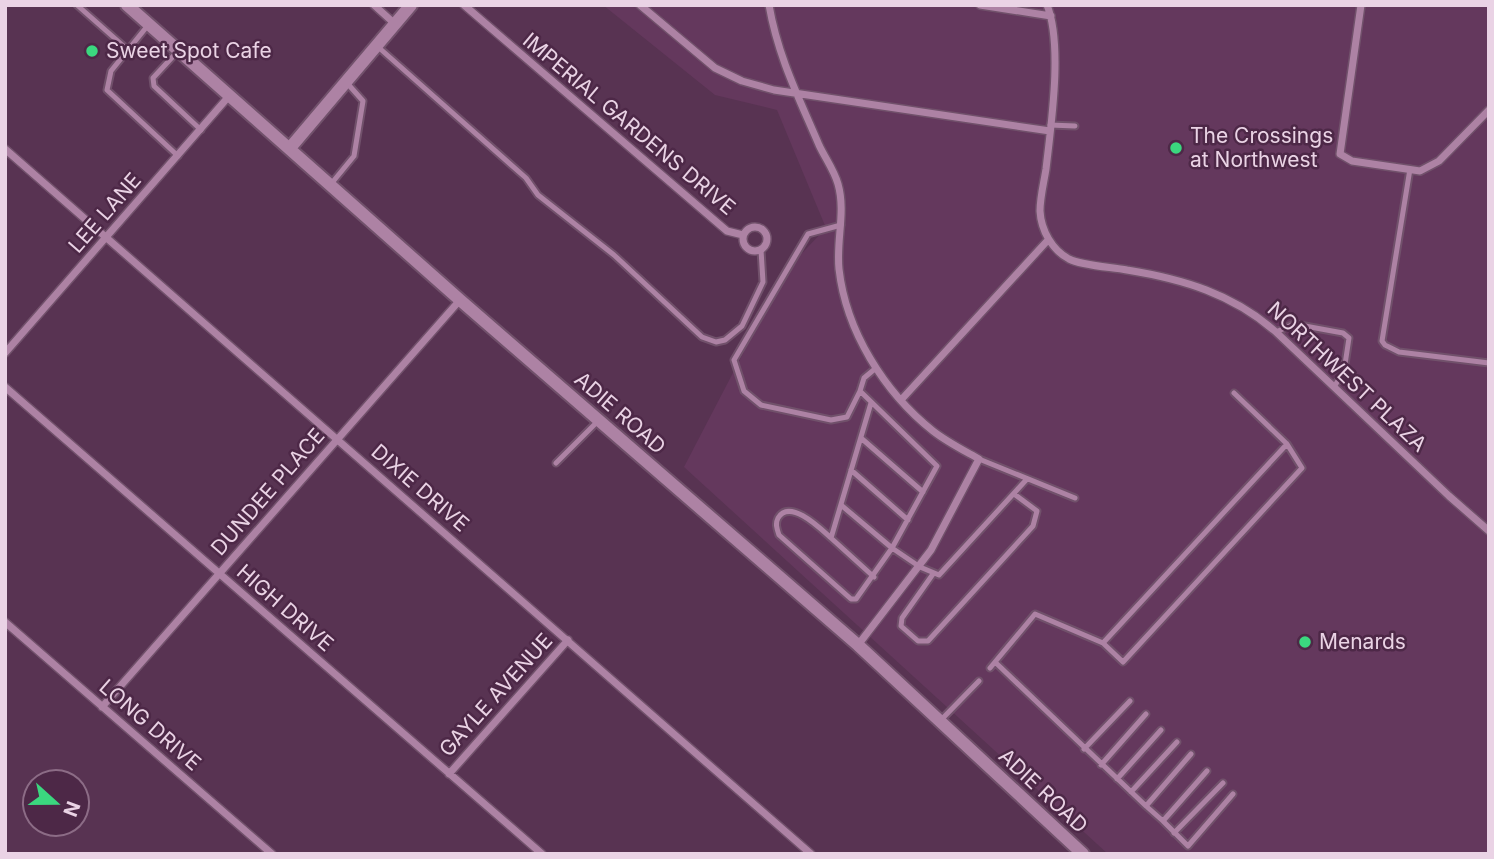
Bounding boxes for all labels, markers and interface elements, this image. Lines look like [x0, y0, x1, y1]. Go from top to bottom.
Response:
street label: IMPERIAL GARDENS DRIVE [518, 27, 741, 220]
place label: Sweet Spot Cafe [106, 38, 272, 63]
marker: Sweet Spot Cafe [84, 43, 100, 59]
place label: The Crossings at Northwest [1190, 123, 1333, 172]
marker: The Crossings at Northwest [1168, 140, 1184, 156]
street label: LEE LANE [63, 168, 146, 258]
street label: NORTHWEST PLAZA [1263, 296, 1432, 457]
street label: ADIE ROAD [570, 366, 671, 459]
street label: DUNDEE PLACE [206, 423, 330, 560]
street label: DIXIE DRIVE [367, 439, 474, 537]
street label: HIGH DRIVE [232, 559, 339, 656]
street label: GAYLE AVENUE [434, 628, 557, 761]
place label: Menards [1319, 629, 1406, 654]
marker: Menards [1297, 634, 1313, 650]
street label: LONG DRIVE [95, 674, 206, 775]
street label: ADIE ROAD [994, 743, 1093, 838]
north arrow [21, 768, 91, 838]
text: N [58, 798, 85, 820]

